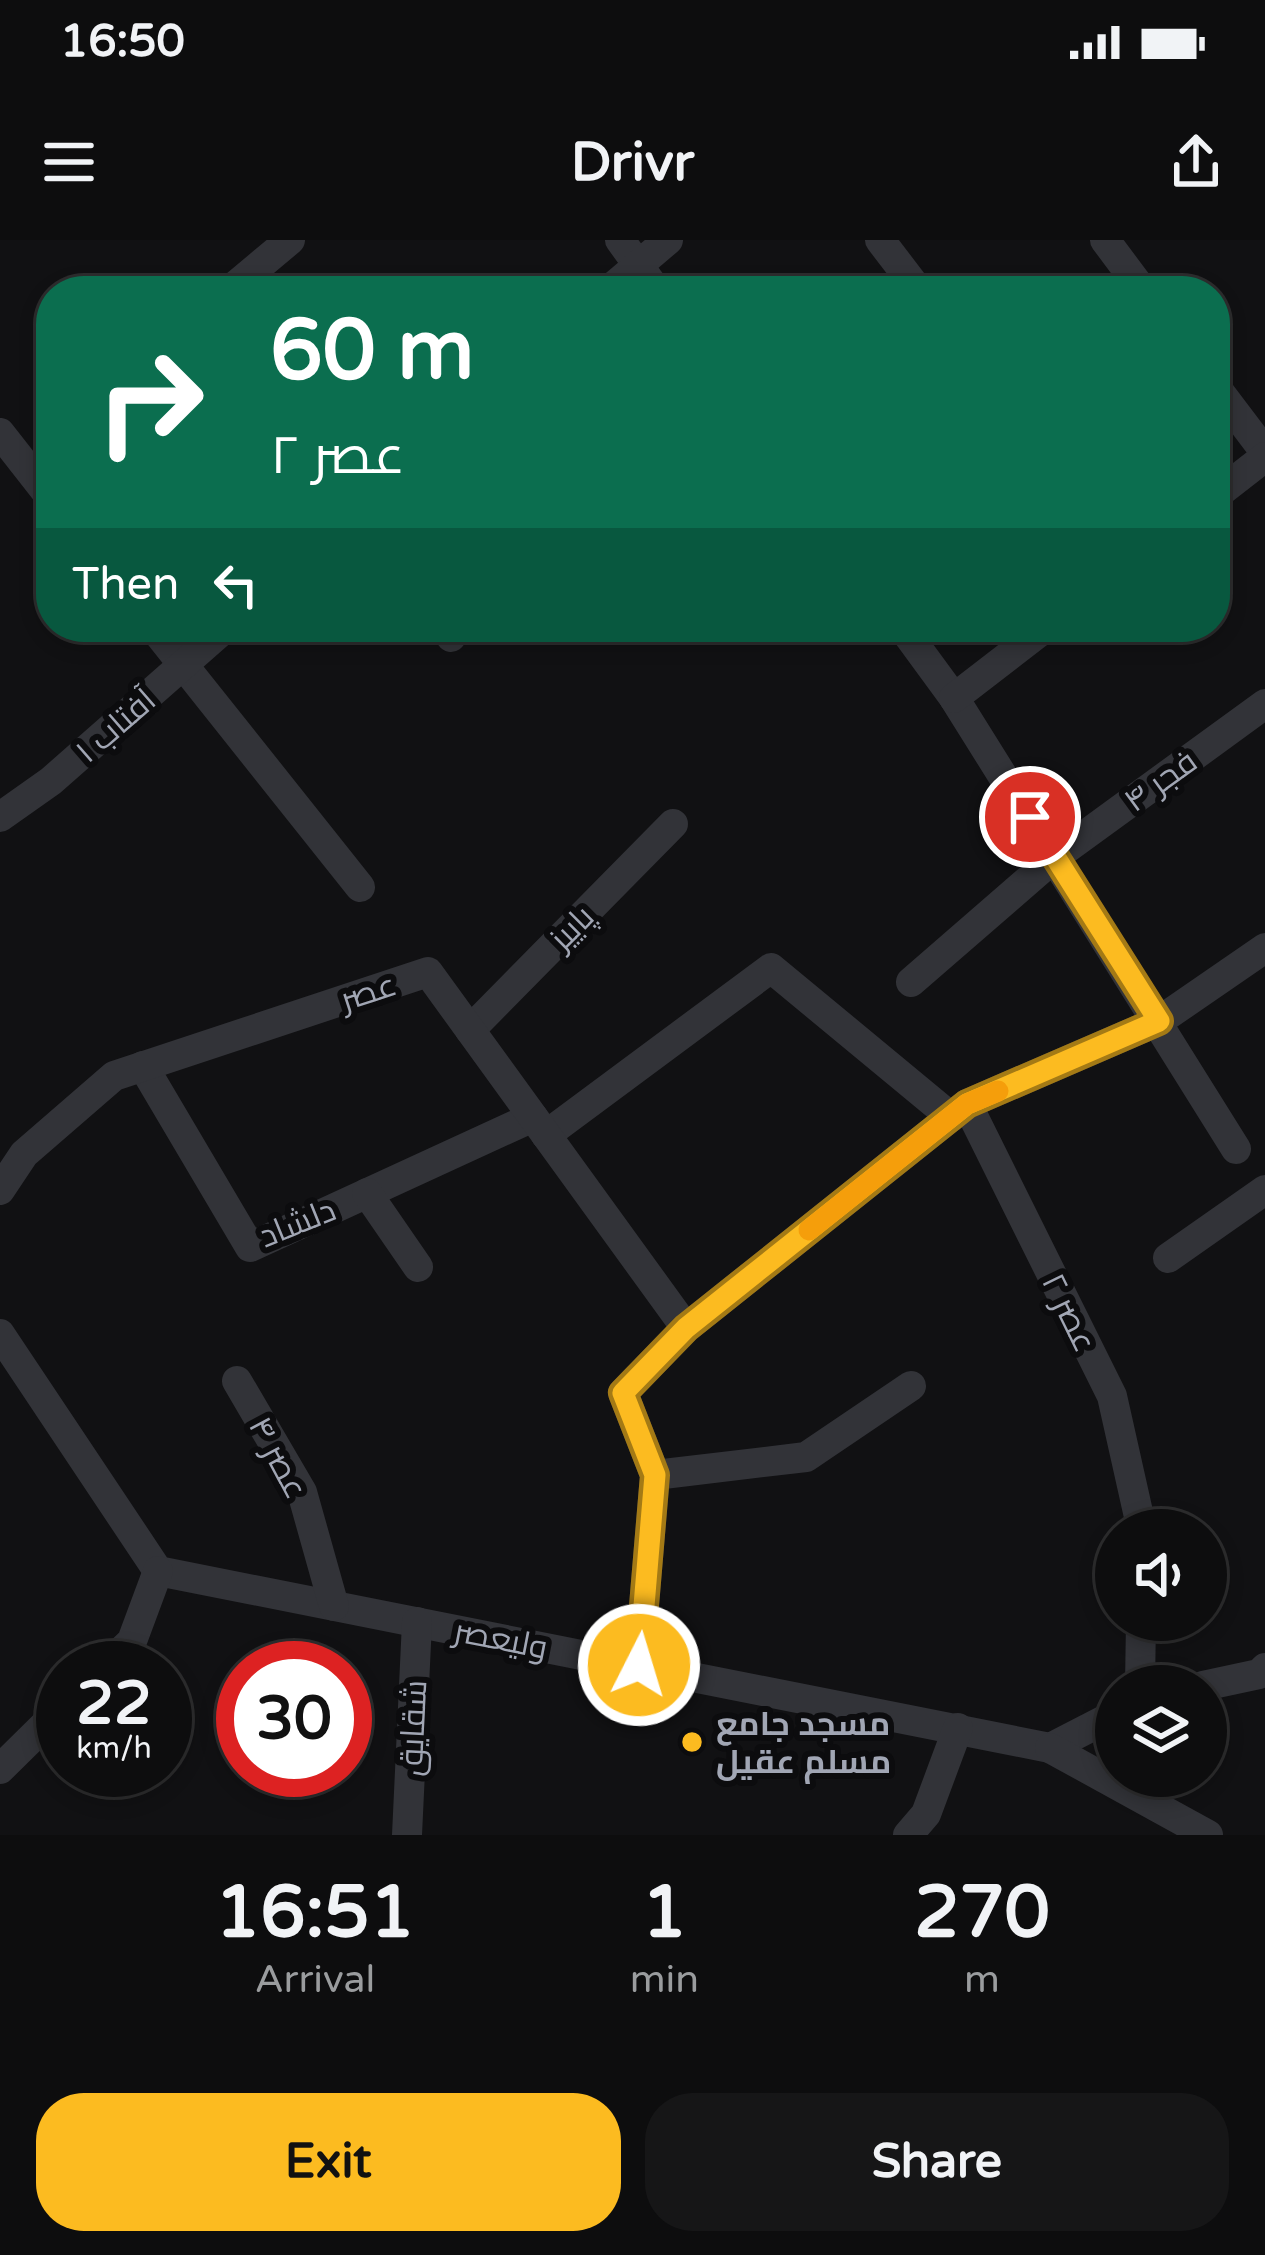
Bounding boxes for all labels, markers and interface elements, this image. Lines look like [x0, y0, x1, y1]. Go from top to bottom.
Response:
text: 16:50 [60, 15, 185, 69]
icon: menu [36, 129, 102, 195]
icon: share [1163, 129, 1229, 195]
text: Drivr [571, 130, 694, 195]
text: 60 m [270, 301, 474, 402]
icon: right [72, 324, 228, 480]
text: عصر ۲ [270, 423, 405, 488]
icon: left [203, 552, 269, 618]
text: Then [72, 558, 179, 612]
street label: آفتاب ۱ [68, 681, 164, 771]
street label: فجر ۴ [1117, 742, 1205, 821]
pin [979, 766, 1081, 868]
icon: arrive [997, 784, 1063, 850]
street label: پاییز [540, 898, 603, 961]
street label: عصر [334, 965, 401, 1020]
street label: دلشاد [254, 1190, 342, 1256]
street label: عصر ۲ [1033, 1267, 1104, 1358]
street label: عصر ۴ [240, 1410, 315, 1505]
map controls [1095, 1509, 1227, 1797]
button: sound [1095, 1509, 1227, 1641]
position arrow [576, 1602, 702, 1728]
street label: ولیعصر [449, 1611, 551, 1668]
speed limit sign: 30 [216, 1641, 372, 1797]
button: layers [1095, 1665, 1227, 1797]
text: 22 [76, 1668, 152, 1740]
street label: شقایق [392, 1679, 435, 1777]
place label: مسجد جامع مسلم عقیل [716, 1705, 891, 1784]
marker: مسجد جامع مسلم عقیل [679, 1729, 705, 1755]
text: km/h [76, 1730, 152, 1767]
text: 16:51 [215, 1870, 415, 1957]
text: 1 [642, 1870, 687, 1957]
text: 270 [914, 1870, 1050, 1957]
text: Arrival [255, 1956, 375, 2003]
text: min [630, 1956, 699, 2003]
text: m [964, 1956, 1000, 2003]
button: Exit [36, 2093, 621, 2231]
button: Share [645, 2093, 1229, 2231]

